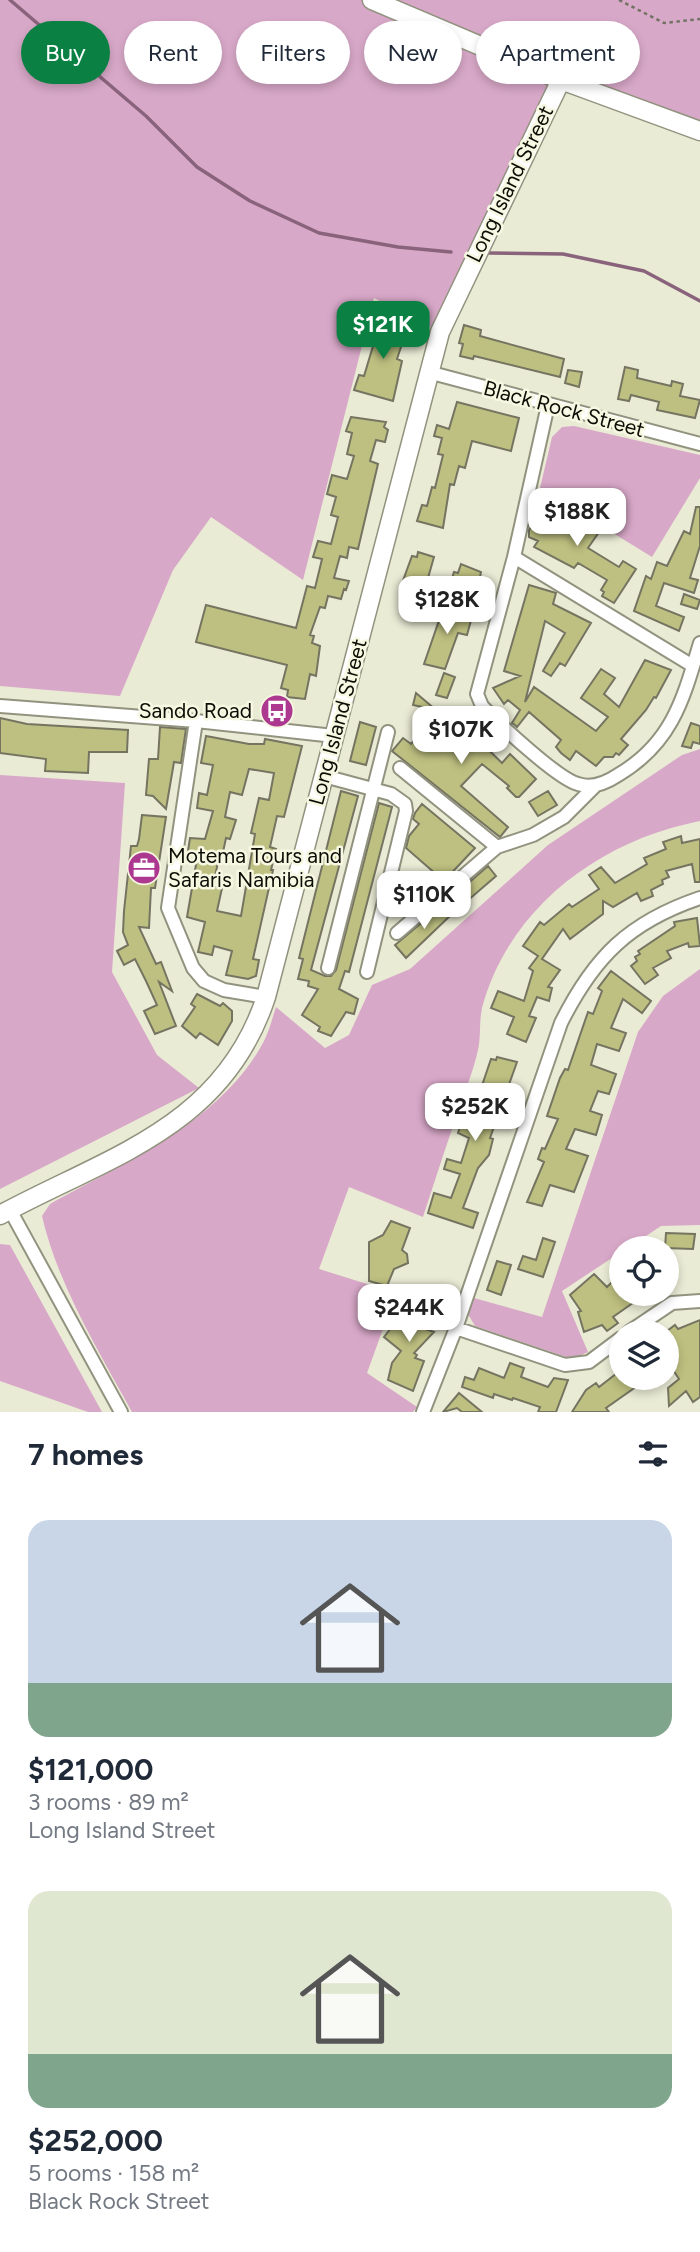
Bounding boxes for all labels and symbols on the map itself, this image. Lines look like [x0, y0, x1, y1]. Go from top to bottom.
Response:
street label: Long Island Street [461, 101, 558, 266]
pin: $121K [334, 302, 432, 361]
street label: Black Rock Street [481, 375, 647, 442]
pin: $188K [528, 489, 626, 548]
pin: $128K [398, 576, 496, 636]
street label: Long Island Street [303, 636, 372, 808]
bus stop icon: Sando Road [258, 692, 296, 730]
place label: Sando Road [139, 698, 252, 723]
pin: $107K [412, 706, 510, 766]
place label: Motema Tours and Safaris Namibia [168, 843, 342, 892]
office icon: Motema Tours and Safaris Namibia [125, 849, 163, 887]
pin: $110K [375, 872, 473, 931]
pin: $252K [426, 1084, 524, 1143]
pin: $244K [360, 1284, 458, 1344]

